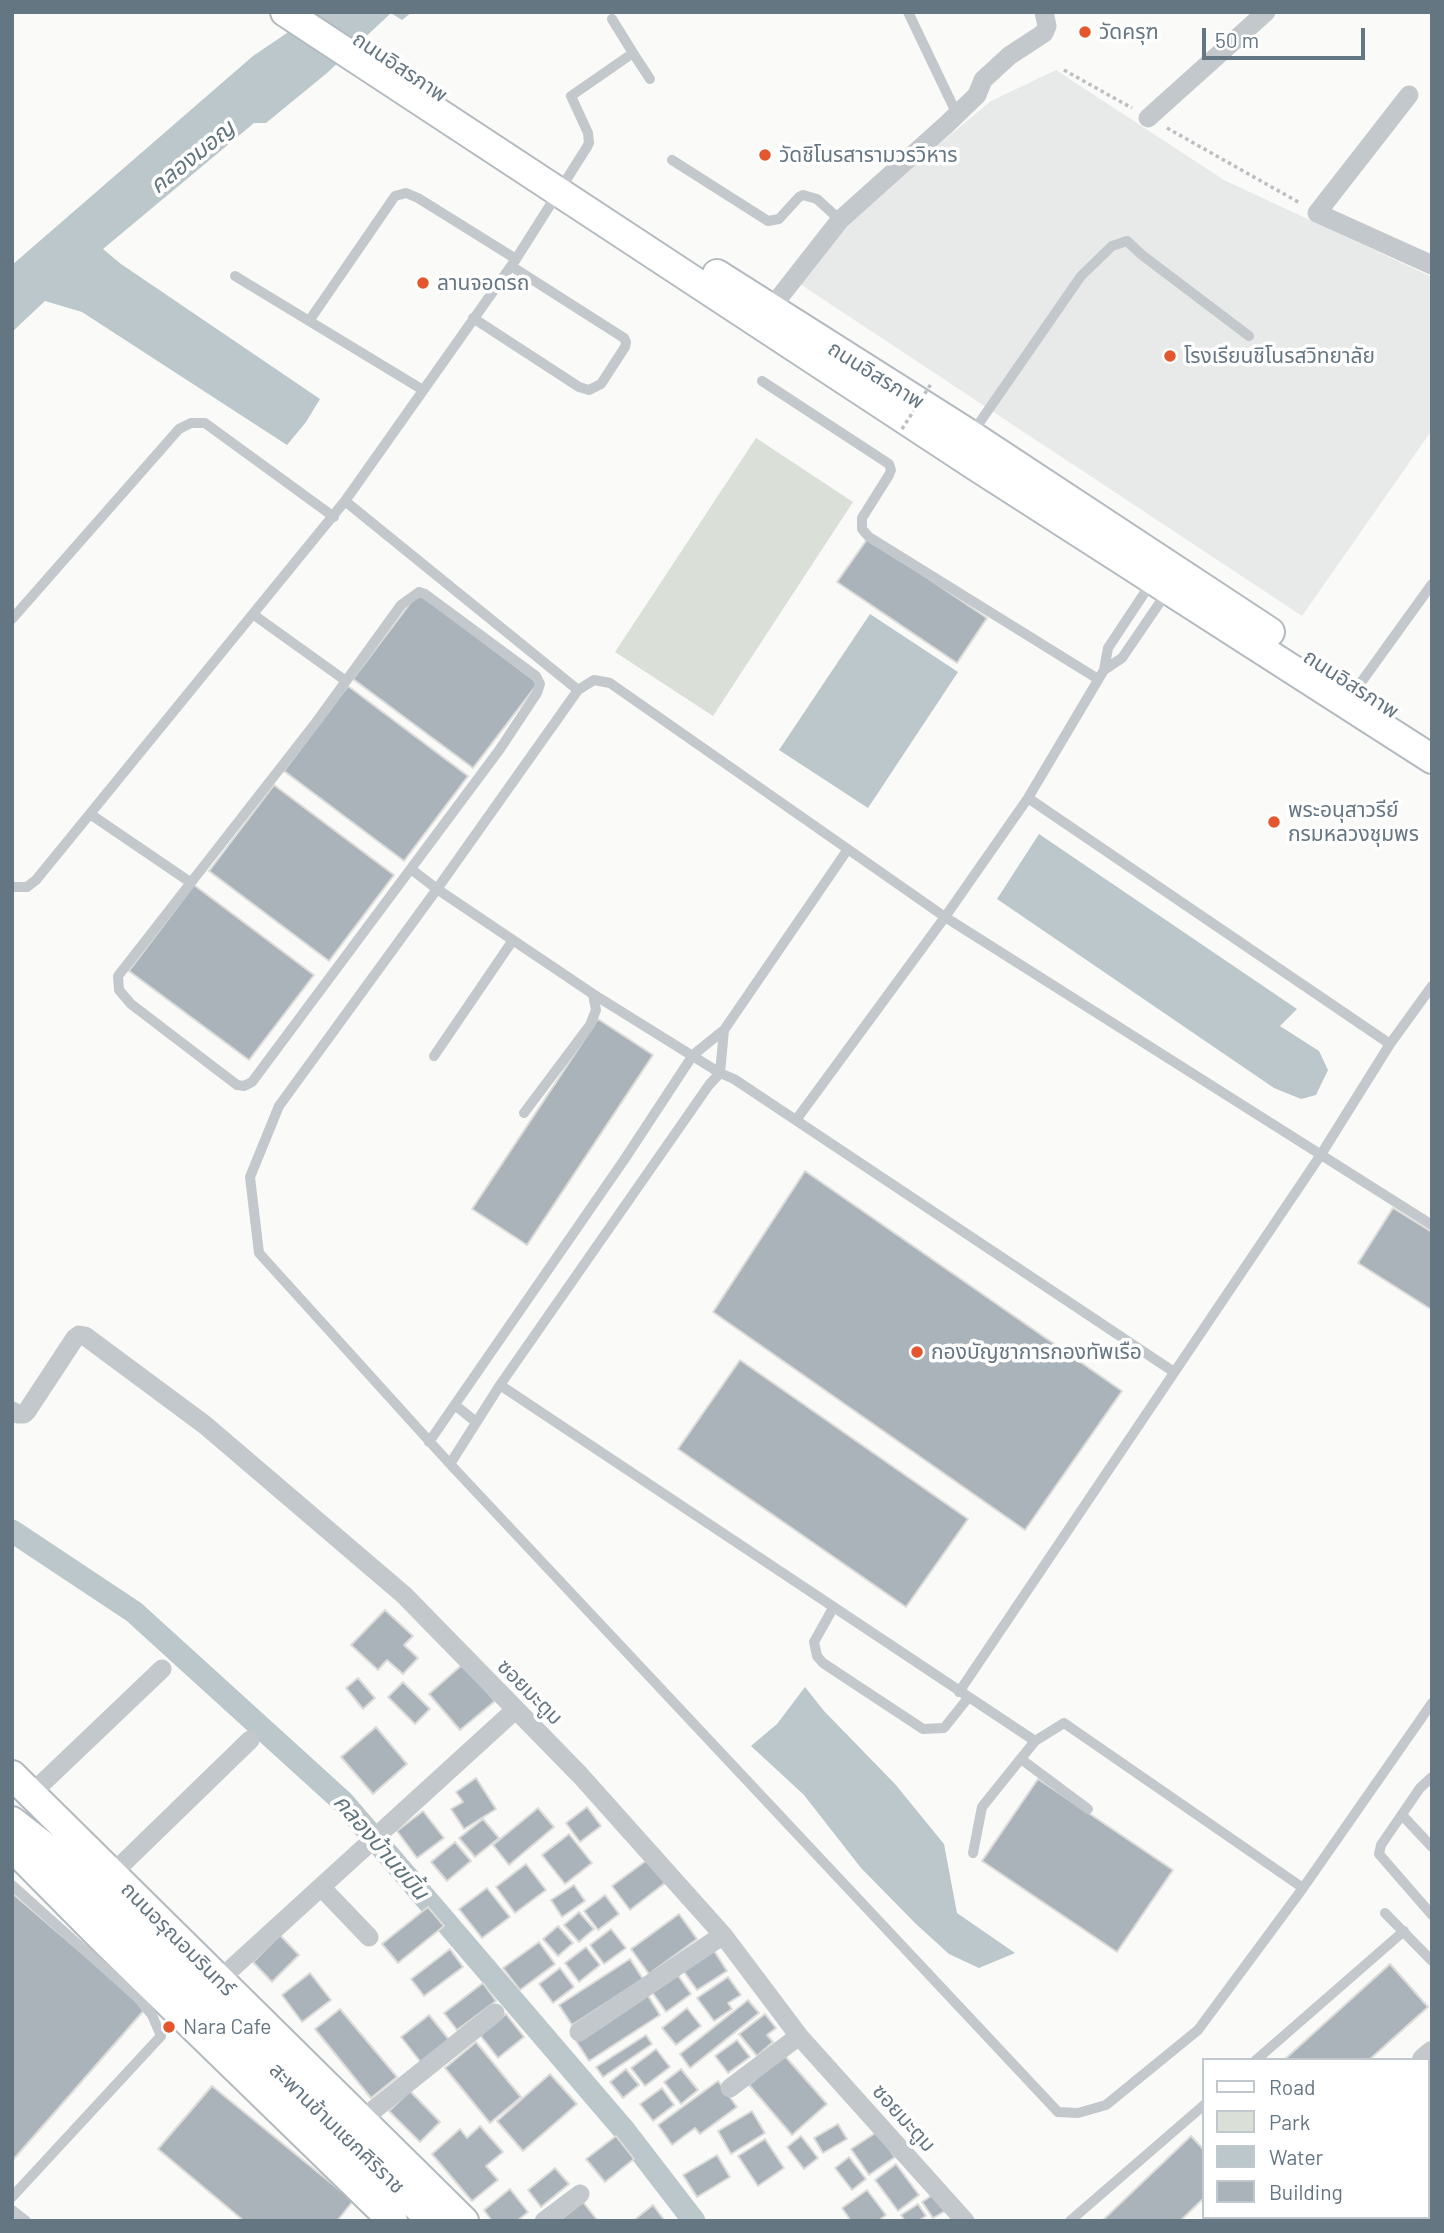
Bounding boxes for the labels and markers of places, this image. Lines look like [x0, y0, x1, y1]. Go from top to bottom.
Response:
place label: วัดครุฑ [1099, 19, 1159, 45]
marker: วัดครุฑ [1077, 24, 1093, 40]
place label: วัดชิโนรสารามวรวิหาร [779, 142, 957, 168]
marker: วัดชิโนรสารามวรวิหาร [757, 147, 773, 163]
place label: ลานจอดรถ [437, 270, 529, 296]
marker: ลานจอดรถ [415, 275, 431, 291]
place label: โรงเรียนชิโนรสวิทยาลัย [1184, 343, 1375, 369]
marker: โรงเรียนชิโนรสวิทยาลัย [1162, 348, 1178, 364]
place label: พระอนุสาวรีย์ กรมหลวงชุมพร [1288, 797, 1419, 847]
marker: พระอนุสาวรีย์ กรมหลวงชุมพร [1266, 814, 1282, 830]
place label: กองบัญชาการกองทัพเรือ [931, 1339, 1142, 1365]
marker: กองบัญชาการกองทัพเรือ [909, 1344, 925, 1360]
place label: Nara Cafe [183, 2014, 271, 2040]
marker: Nara Cafe [161, 2019, 177, 2035]

